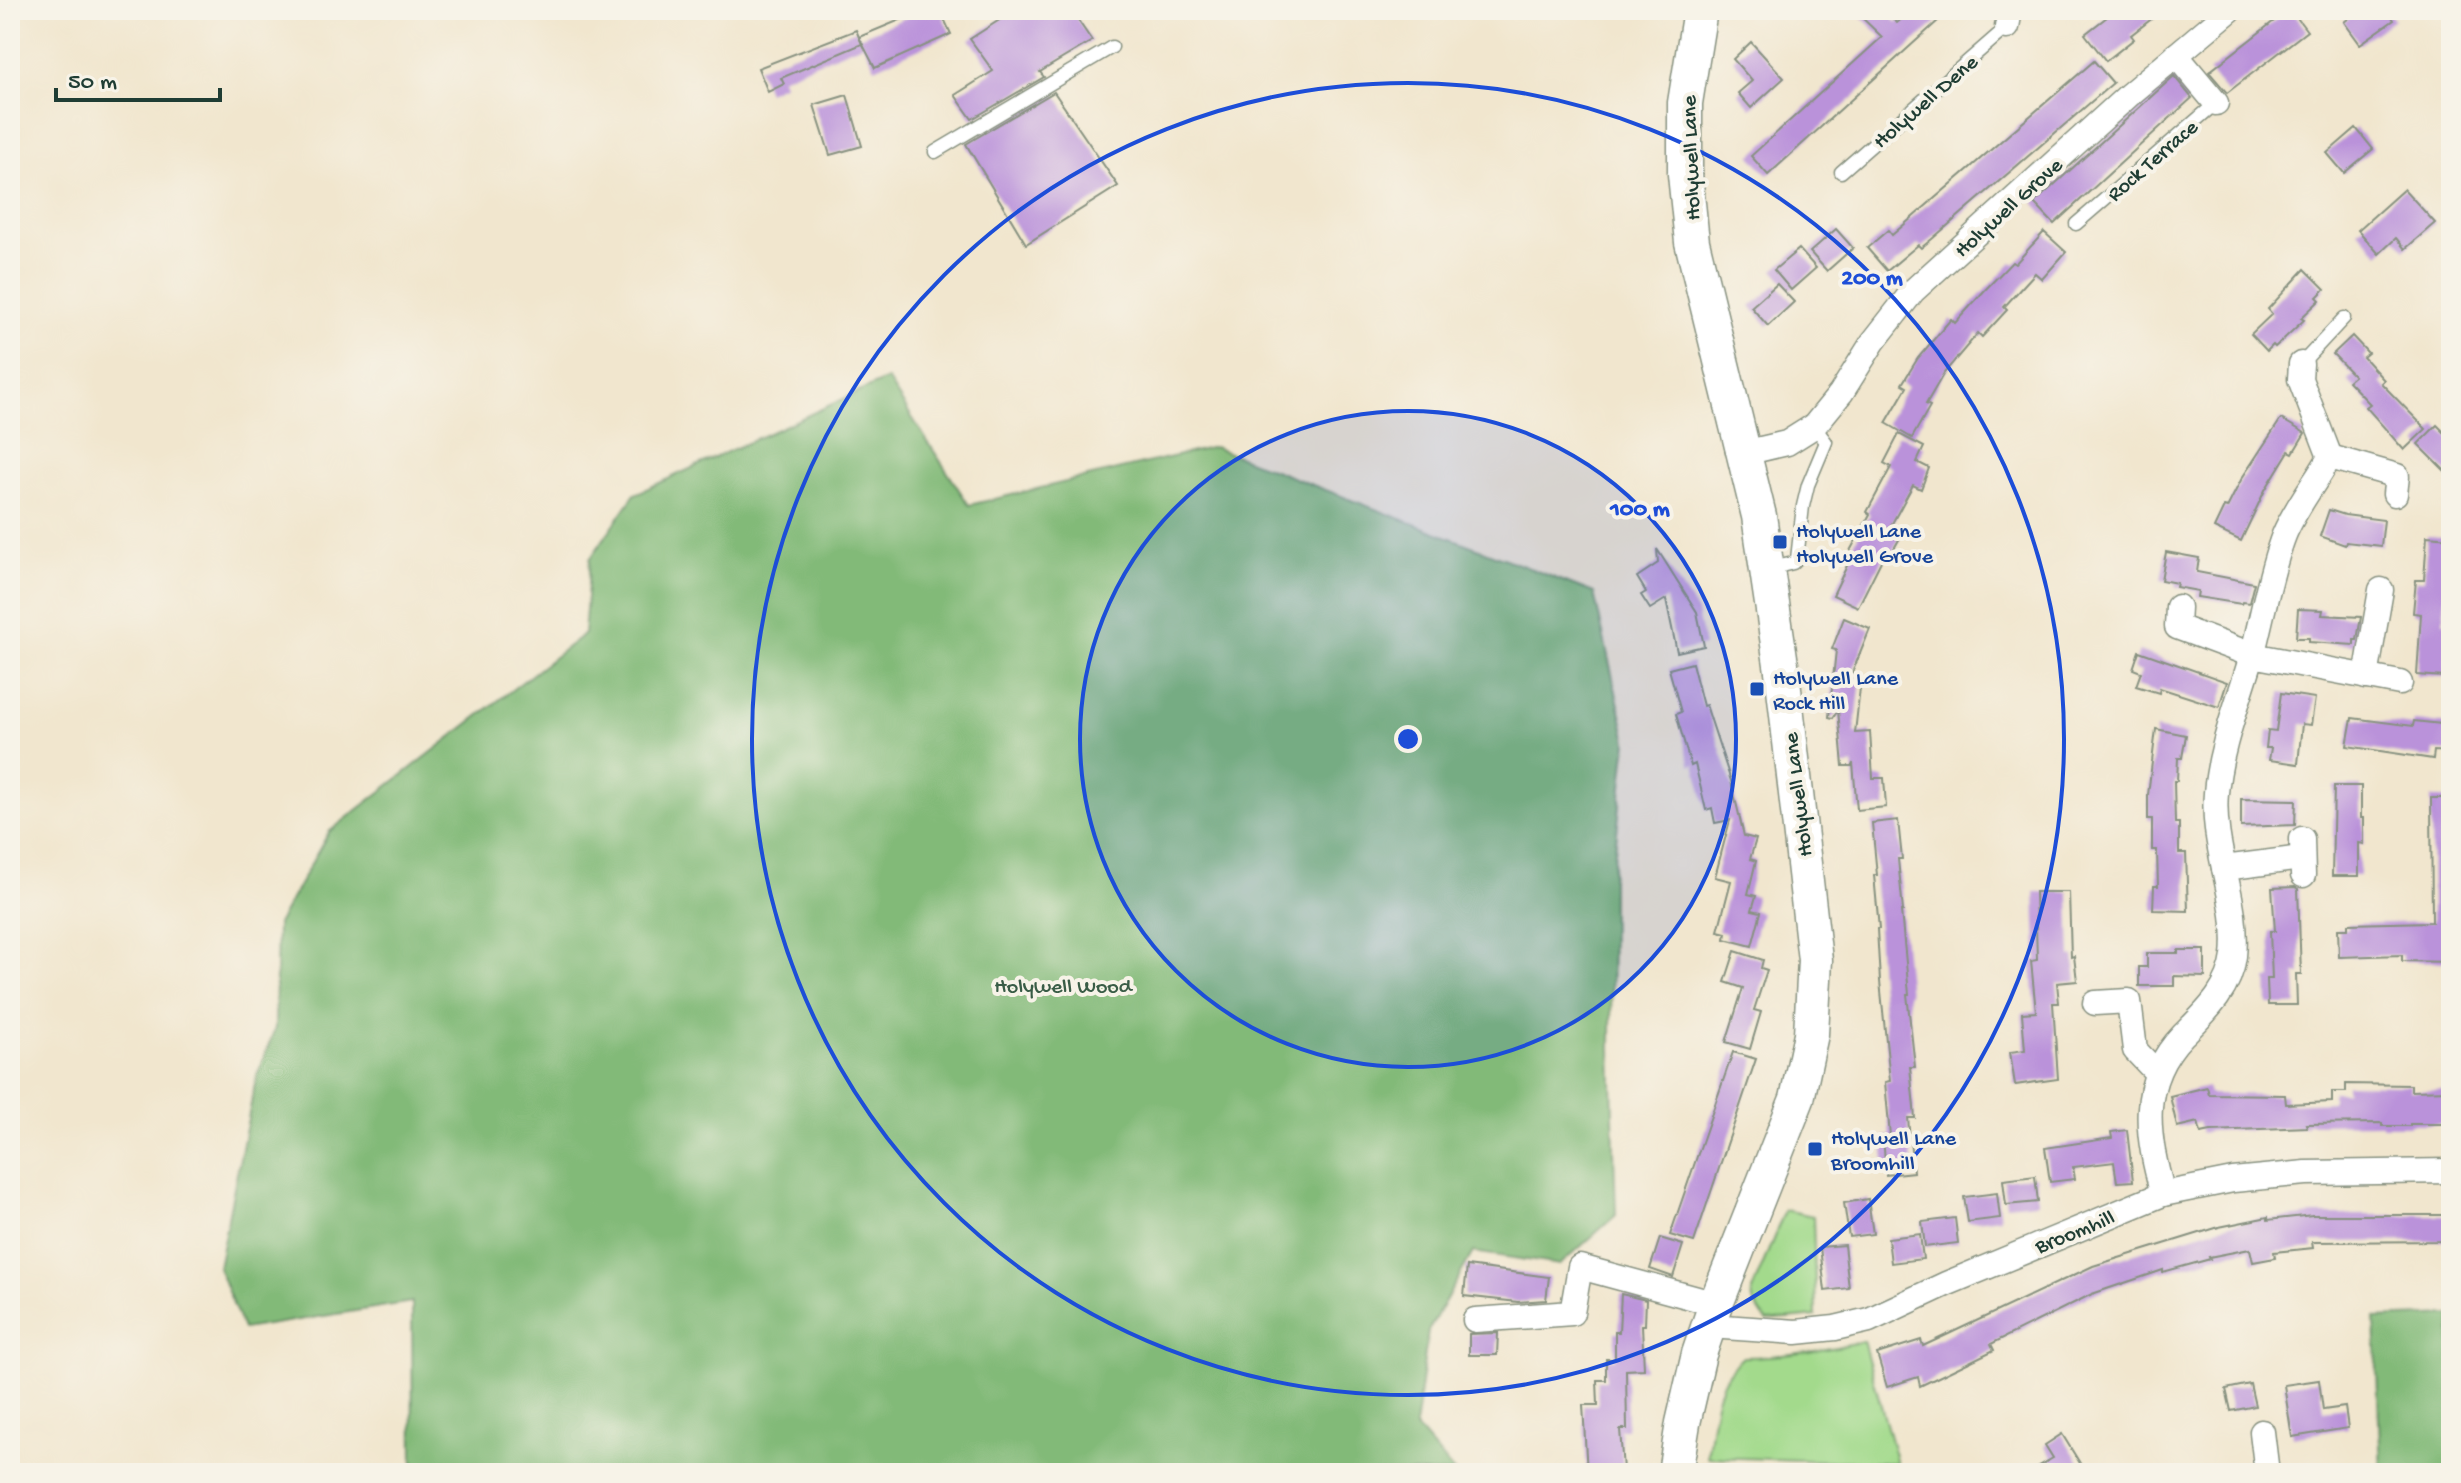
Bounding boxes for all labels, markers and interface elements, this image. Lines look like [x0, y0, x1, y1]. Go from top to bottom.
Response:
street label: Holywell Dene [1869, 50, 1985, 156]
scale bar [56, 52, 220, 102]
text: 50 m [68, 69, 117, 98]
street label: Holywell Lane [1678, 94, 1708, 221]
street label: Rock Terrace [2103, 115, 2205, 209]
street label: Holywell Grove [1950, 153, 2070, 265]
text: 200 m [1841, 265, 1903, 294]
text: 100 m [1609, 496, 1670, 525]
place label: Holywell Lane Holywell Grove [1796, 520, 1934, 571]
marker: Holywell Lane Holywell Grove [1771, 533, 1789, 551]
place label: Holywell Lane Rock Hill [1773, 667, 1899, 718]
marker: Holywell Lane Rock Hill [1748, 680, 1766, 698]
centre of rings [1394, 725, 1422, 753]
street label: Holywell Lane [1779, 730, 1820, 858]
park label: Holywell Wood [994, 975, 1134, 1001]
place label: Holywell Lane Broomhill [1830, 1127, 1957, 1178]
marker: Holywell Lane Broomhill [1806, 1140, 1824, 1158]
street label: Broomhill [2031, 1206, 2119, 1262]

